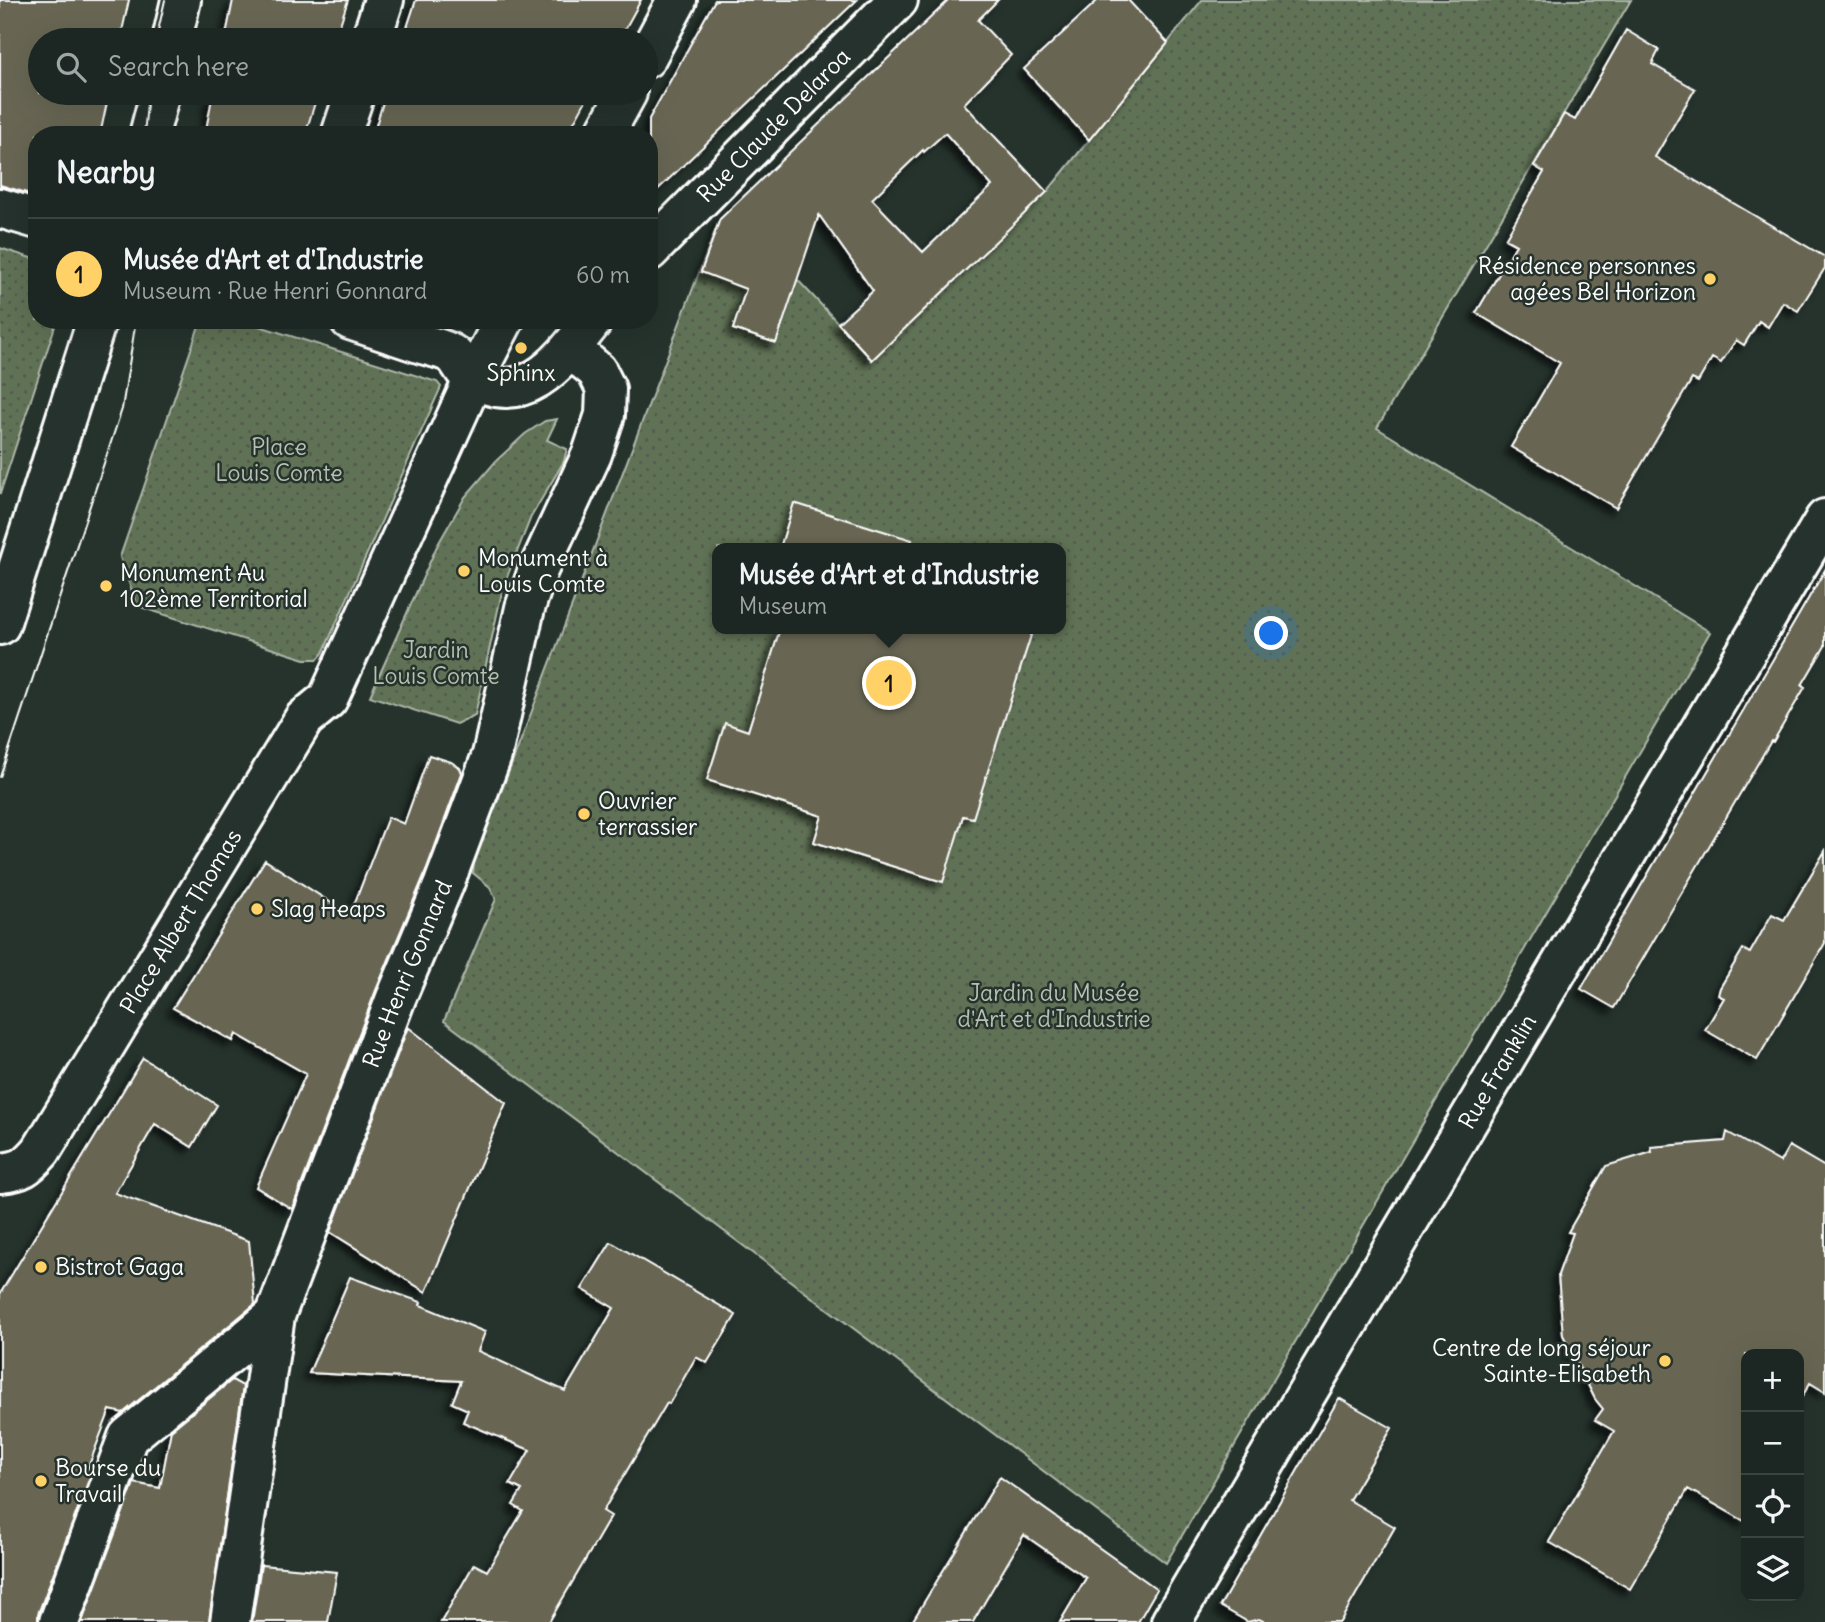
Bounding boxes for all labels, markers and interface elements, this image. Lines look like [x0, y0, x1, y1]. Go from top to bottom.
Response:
search box [28, 28, 658, 105]
street label: Rue Claude Delaroa [690, 42, 856, 208]
icon: search [52, 48, 90, 86]
text: Search here [108, 50, 249, 83]
text: Nearby [56, 153, 156, 191]
text: Musée d'Art et d'Industrie [123, 243, 424, 276]
place label: Résidence personnes agées Bel Horizon [1478, 251, 1696, 306]
text: 1 [74, 260, 84, 289]
text: 60 m [576, 260, 630, 289]
marker: Résidence personnes agées Bel Horizon [1702, 271, 1718, 287]
text: Museum · Rue Henri Gonnard [123, 276, 427, 305]
marker: Sphinx [513, 340, 529, 356]
place label: Sphinx [487, 358, 555, 387]
park label: Place Louis Comte [215, 432, 343, 487]
place label: Monument à Louis Comte [478, 543, 608, 598]
popup [712, 543, 1066, 634]
place label: Monument Au 102ème Territorial [120, 558, 308, 613]
text: Musée d'Art et d'Industrie [739, 558, 1039, 591]
marker: Monument à Louis Comte [456, 563, 472, 579]
marker: Monument Au 102ème Territorial [98, 578, 114, 594]
text: Museum [739, 591, 827, 620]
your location [1254, 616, 1288, 650]
park label: Jardin Louis Comte [372, 635, 500, 690]
pin: 1 [866, 657, 912, 709]
place label: Ouvrier terrassier [598, 786, 698, 841]
marker: Ouvrier terrassier [576, 806, 592, 822]
street label: Place Albert Thomas [113, 824, 247, 1019]
street label: Rue Henri Gonnard [356, 876, 458, 1072]
place label: Slag Heaps [271, 894, 386, 923]
marker: Slag Heaps [249, 901, 265, 917]
park label: Jardin du Musée d'Art et d'Industrie [957, 978, 1151, 1033]
street label: Rue Franklin [1452, 1008, 1542, 1134]
place label: Bistrot Gaga [55, 1252, 184, 1281]
marker: Bistrot Gaga [33, 1259, 49, 1275]
place label: Centre de long séjour Sainte-Elisabeth [1432, 1333, 1652, 1388]
map controls [1741, 1349, 1804, 1601]
button: + [1741, 1349, 1804, 1412]
marker: Centre de long séjour Sainte-Elisabeth [1657, 1353, 1673, 1369]
button: − [1741, 1412, 1804, 1475]
place label: Bourse du Travail [55, 1453, 161, 1508]
marker: Bourse du Travail [33, 1473, 49, 1489]
button: locate [1741, 1475, 1804, 1538]
button: layers [1741, 1538, 1804, 1601]

